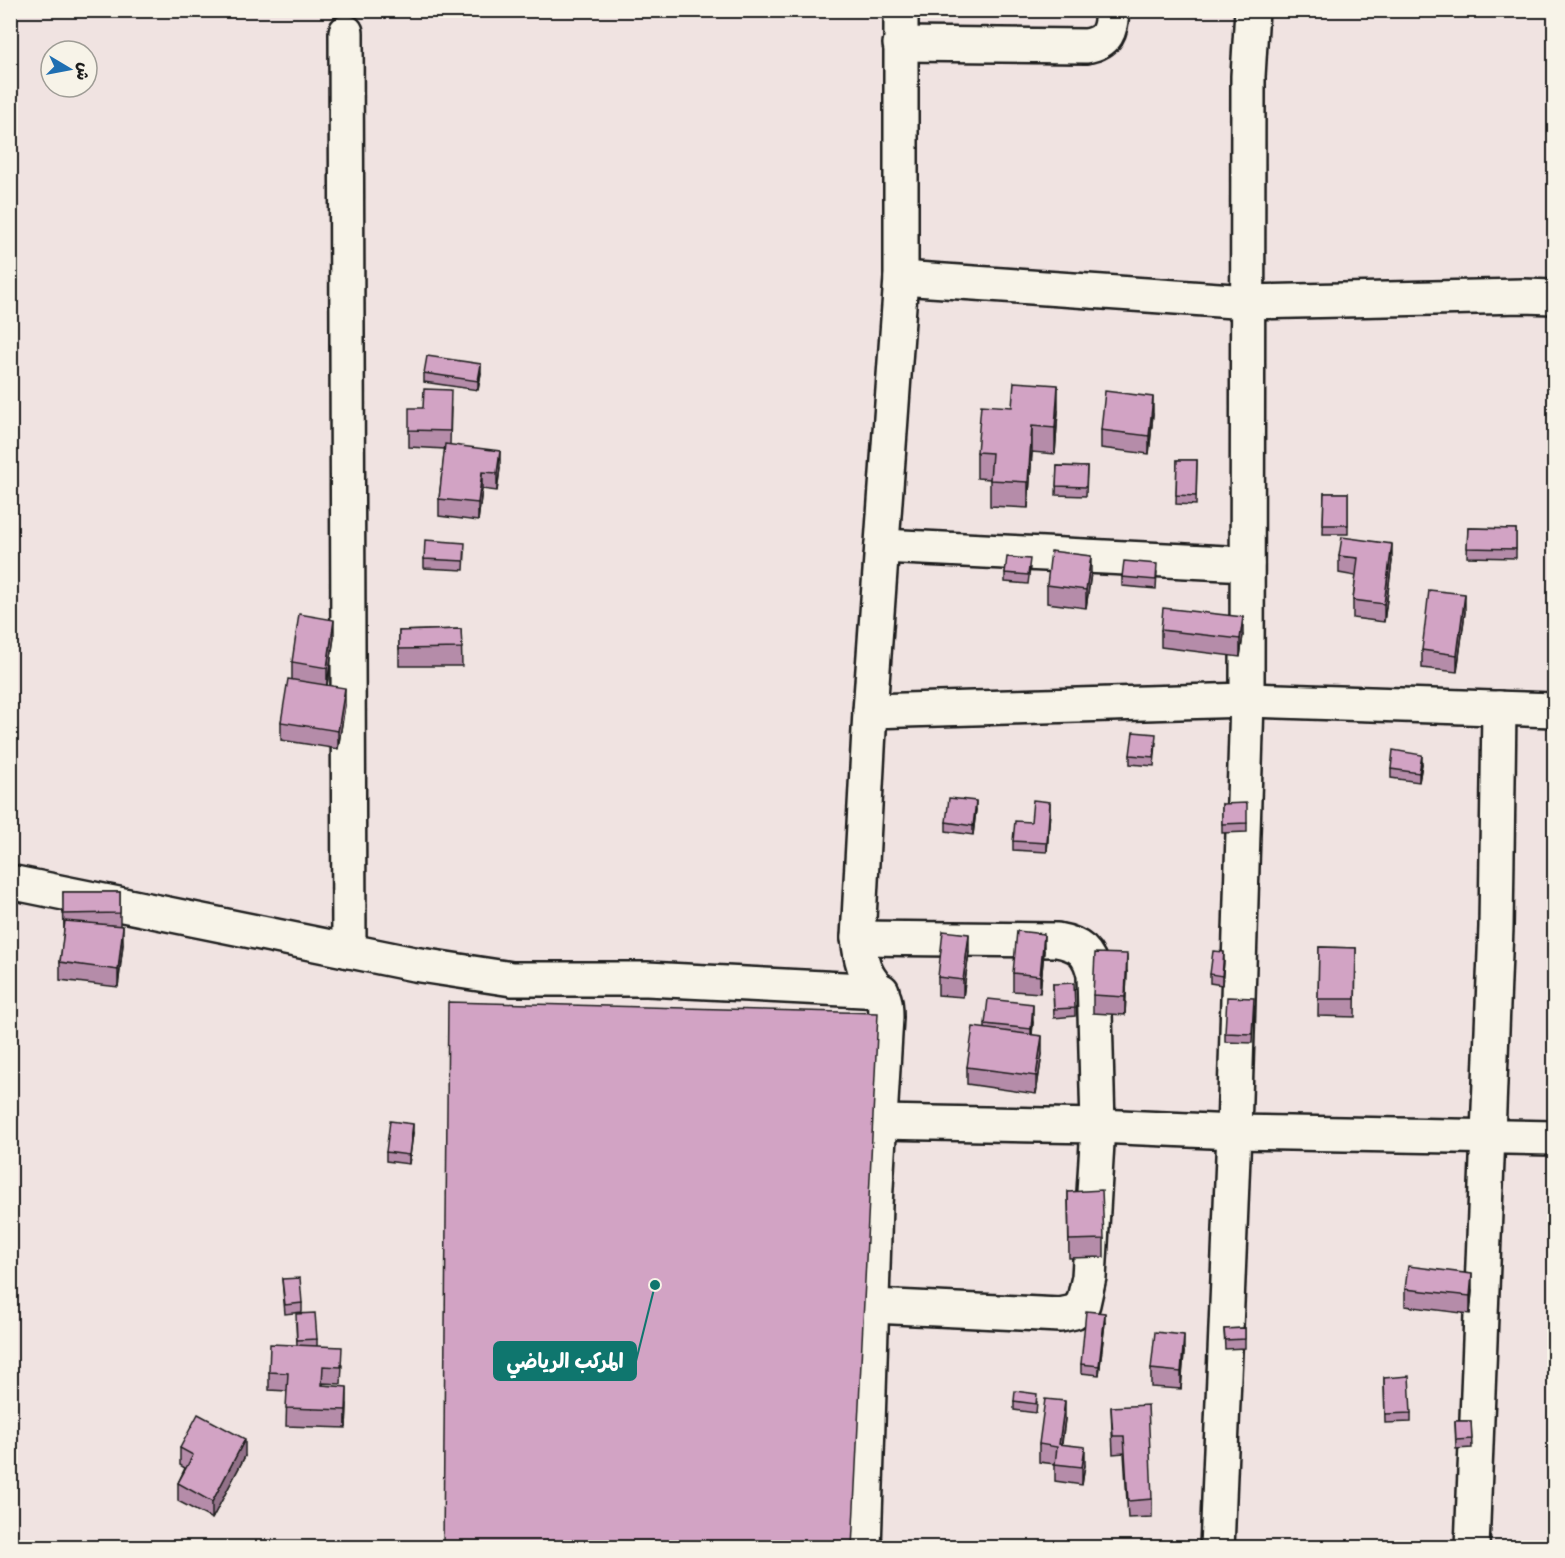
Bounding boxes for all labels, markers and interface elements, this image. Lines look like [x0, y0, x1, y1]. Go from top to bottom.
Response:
north arrow [39, 39, 99, 99]
text: ش [67, 60, 99, 83]
callout: المركب الرياضي [494, 1342, 636, 1380]
text: المركب الرياضي [506, 1344, 624, 1379]

